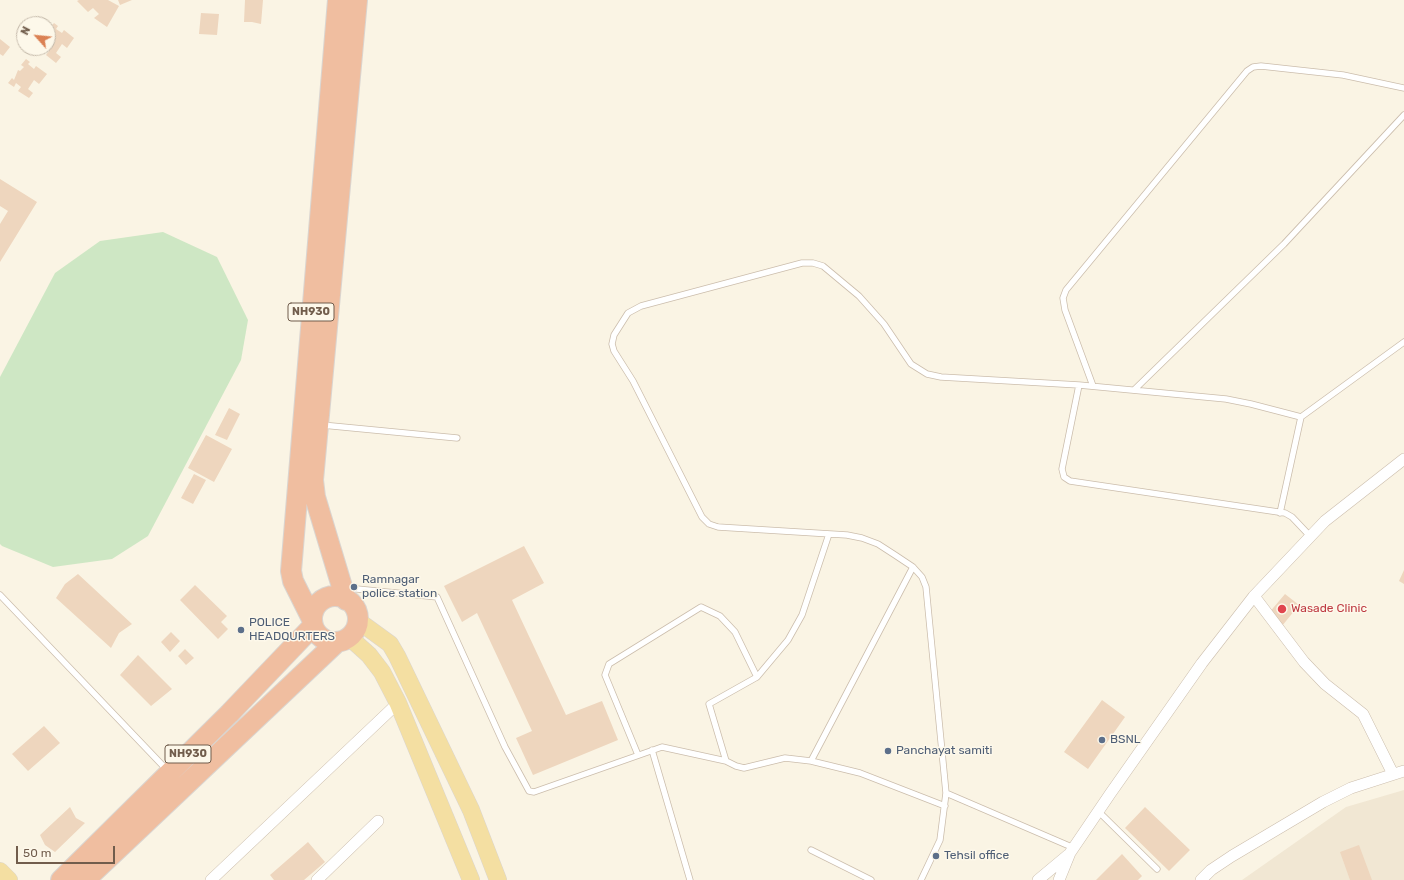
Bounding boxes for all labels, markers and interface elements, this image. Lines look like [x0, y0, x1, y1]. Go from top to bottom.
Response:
north arrow [16, 16, 56, 56]
text: N [18, 24, 33, 37]
road number: NH930 [288, 303, 334, 321]
place label: Ramnagar police station [362, 573, 437, 601]
marker: Ramnagar police station [349, 582, 359, 592]
place label: Wasade Clinic [1291, 602, 1367, 616]
marker: Wasade Clinic [1276, 603, 1288, 615]
place label: POLICE HEADQURTERS [249, 616, 335, 644]
marker: POLICE HEADQURTERS [236, 625, 246, 635]
place label: BSNL [1110, 733, 1141, 747]
marker: BSNL [1097, 735, 1107, 745]
place label: Panchayat samiti [896, 744, 992, 758]
road number: NH930 [165, 745, 211, 763]
marker: Panchayat samiti [883, 746, 893, 756]
scale bar [18, 838, 117, 864]
text: 50 m [23, 846, 51, 860]
place label: Tehsil office [944, 849, 1009, 863]
marker: Tehsil office [931, 851, 941, 861]

